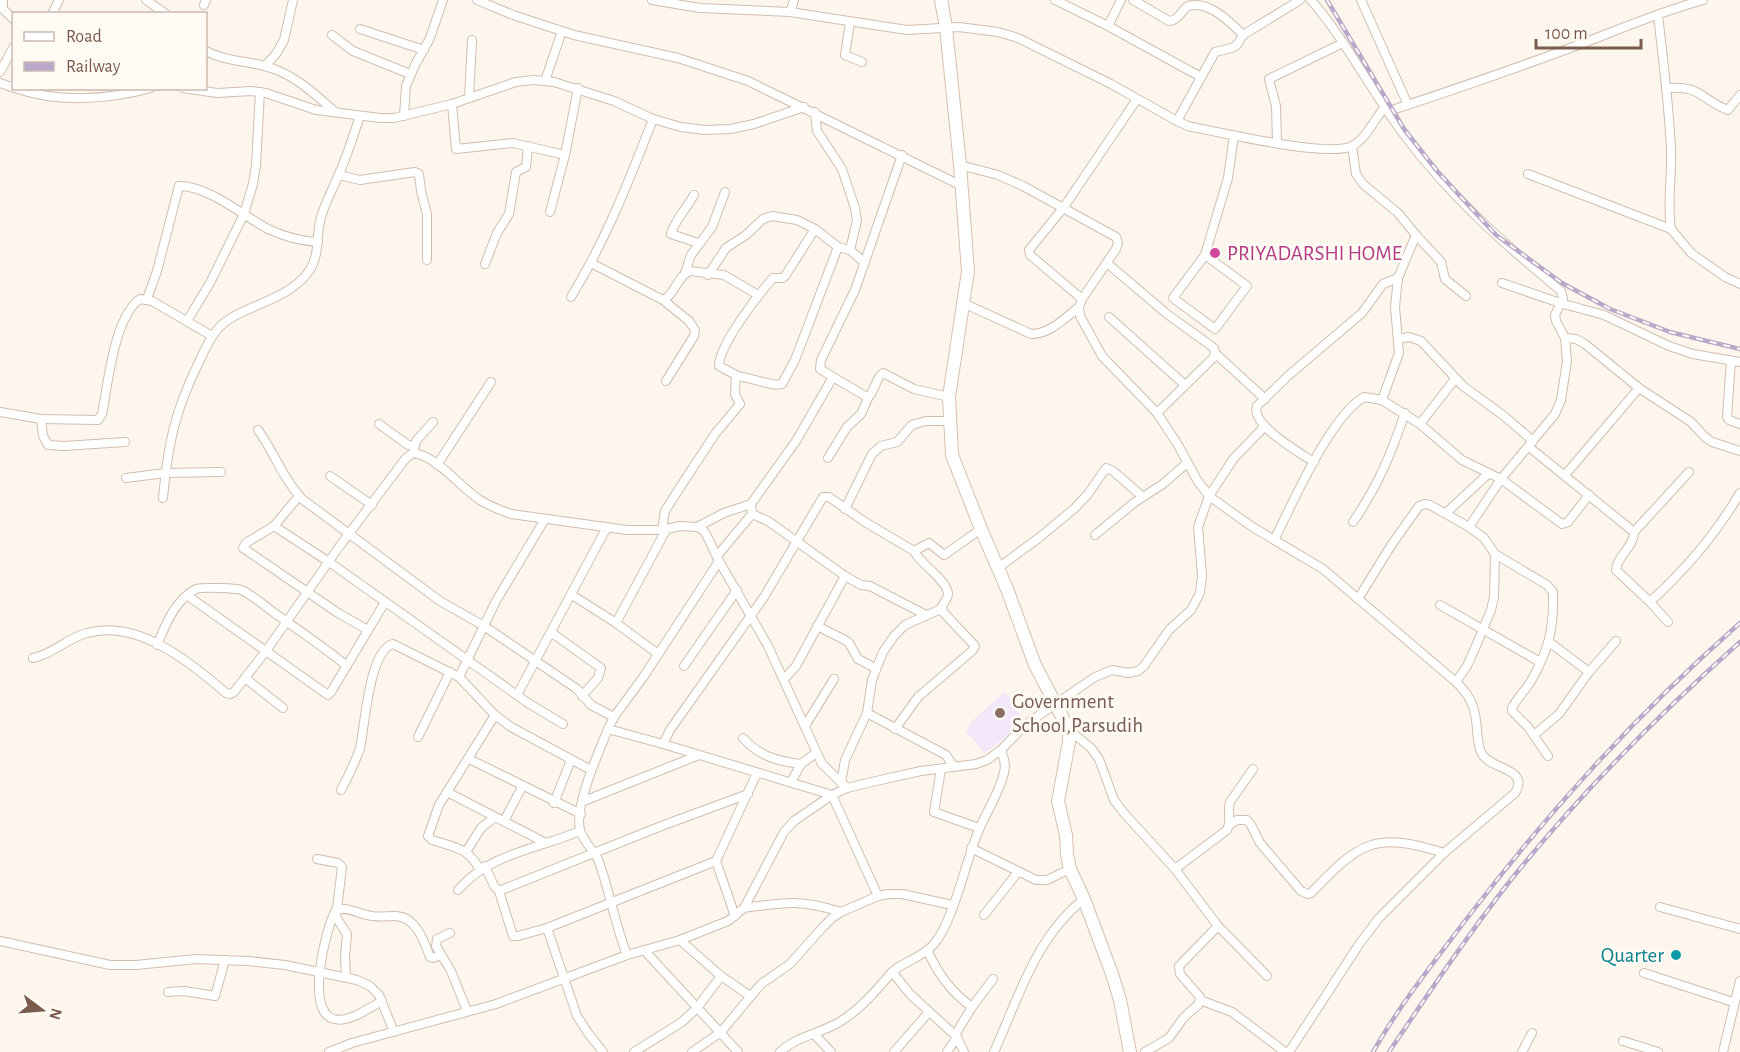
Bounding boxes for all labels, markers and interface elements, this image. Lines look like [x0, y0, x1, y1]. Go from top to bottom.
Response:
legend [12, 12, 207, 90]
scale bar [1536, 12, 1641, 50]
text: 100 m [1545, 25, 1588, 43]
text: Road [66, 28, 102, 46]
text: Railway [66, 58, 121, 76]
place label: PRIYADARSHI HOME [1227, 243, 1402, 264]
marker: PRIYADARSHI HOME [1208, 246, 1222, 260]
place label: Government School,Parsudih [1012, 691, 1143, 736]
marker: Government School,Parsudih [993, 706, 1007, 720]
place label: Quarter [1601, 945, 1664, 966]
marker: Quarter [1669, 948, 1683, 962]
north arrow [12, 980, 72, 1040]
text: N [46, 1006, 65, 1021]

